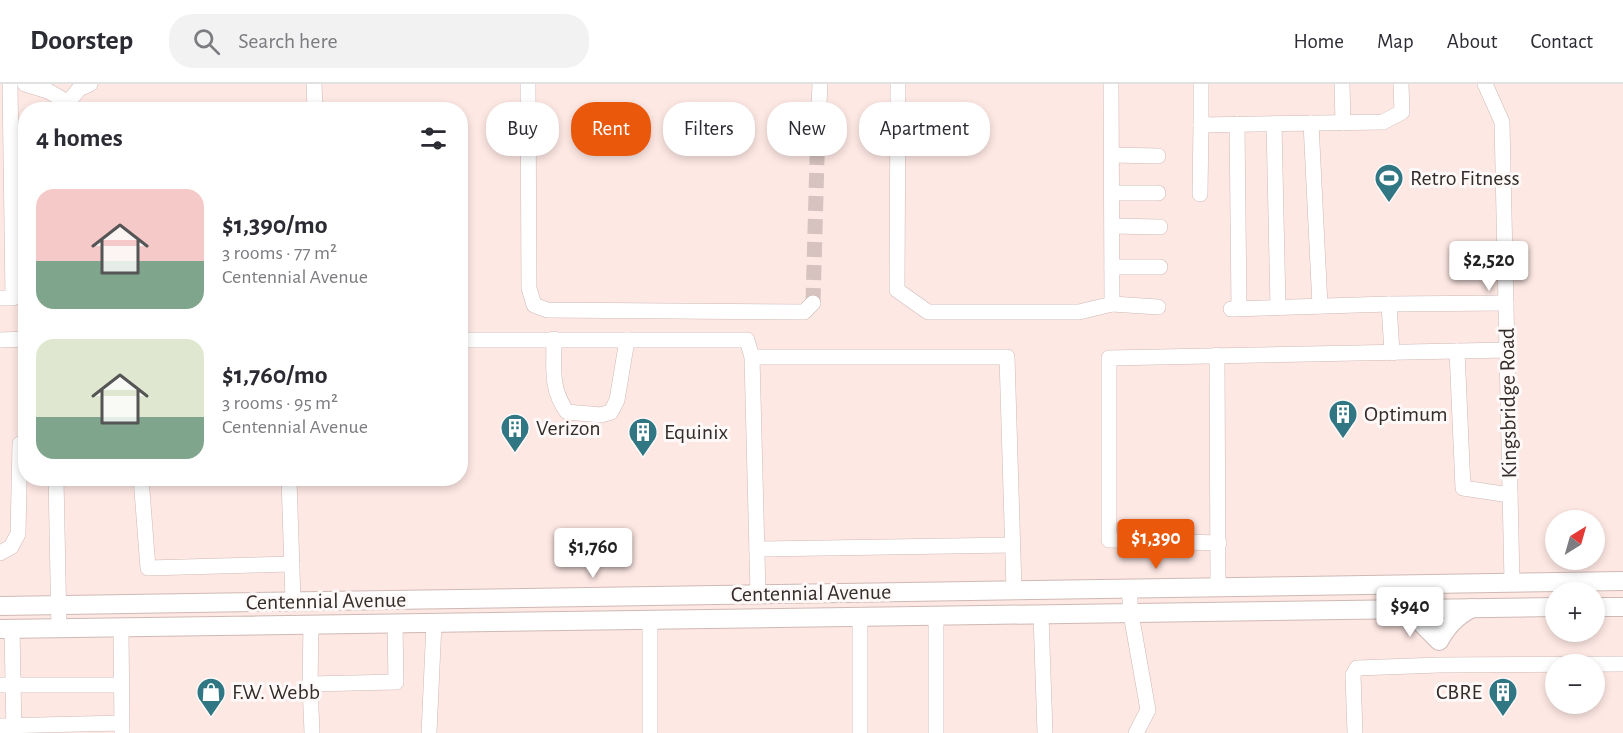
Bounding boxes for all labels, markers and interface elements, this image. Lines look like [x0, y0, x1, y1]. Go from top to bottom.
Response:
search box [169, 14, 589, 68]
icon: search [190, 25, 223, 58]
text: Doorstep [30, 27, 133, 55]
text: Search here [238, 30, 338, 52]
text: Home [1293, 31, 1344, 52]
text: Map [1377, 31, 1414, 52]
text: About [1447, 31, 1497, 52]
text: Contact [1530, 31, 1593, 52]
chip: Buy [486, 102, 559, 156]
chip: Rent [571, 102, 651, 156]
chip: Filters [663, 102, 755, 156]
chip: New [767, 102, 847, 156]
chip: Apartment [859, 102, 990, 156]
icon: filters [417, 122, 450, 155]
text: 4 homes [36, 125, 123, 151]
sports icon: Retro Fitness [1373, 162, 1405, 204]
place label: Retro Fitness [1410, 167, 1520, 189]
text: $1,390/mo [222, 212, 328, 238]
icon: home [84, 213, 156, 285]
pin: $2,520 [1440, 241, 1538, 292]
text: 3 rooms · 77 m² [222, 243, 337, 263]
text: $2,520 [1463, 250, 1515, 270]
text: Centennial Avenue [222, 267, 368, 287]
street label: Kingsbridge Road [1496, 327, 1520, 479]
text: $1,760/mo [222, 362, 328, 388]
icon: home [84, 363, 156, 435]
text: 3 rooms · 95 m² [222, 393, 338, 413]
building icon: Optimum [1327, 398, 1359, 440]
place label: Optimum [1364, 403, 1448, 425]
building icon: Verizon [499, 412, 531, 454]
building icon: Equinix [627, 416, 659, 458]
text: Centennial Avenue [222, 417, 368, 437]
place label: Verizon [536, 417, 601, 439]
place label: Equinix [664, 421, 728, 443]
north arrow [1545, 510, 1605, 570]
map controls [1545, 510, 1605, 714]
pin: $1,390 [1107, 519, 1205, 570]
pin: $1,760 [544, 528, 642, 579]
text: $1,390 [1131, 528, 1181, 548]
text: $1,760 [568, 537, 618, 557]
street label: Centennial Avenue [731, 581, 891, 605]
button: + [1545, 582, 1605, 642]
pin: $940 [1374, 587, 1446, 638]
street label: Centennial Avenue [246, 589, 406, 613]
text: $940 [1390, 596, 1430, 616]
button: − [1545, 654, 1605, 714]
shop icon: F.W. Webb [195, 676, 227, 718]
building icon: CBRE [1487, 676, 1519, 718]
place label: F.W. Webb [232, 681, 320, 703]
place label: CBRE [1436, 681, 1482, 703]

